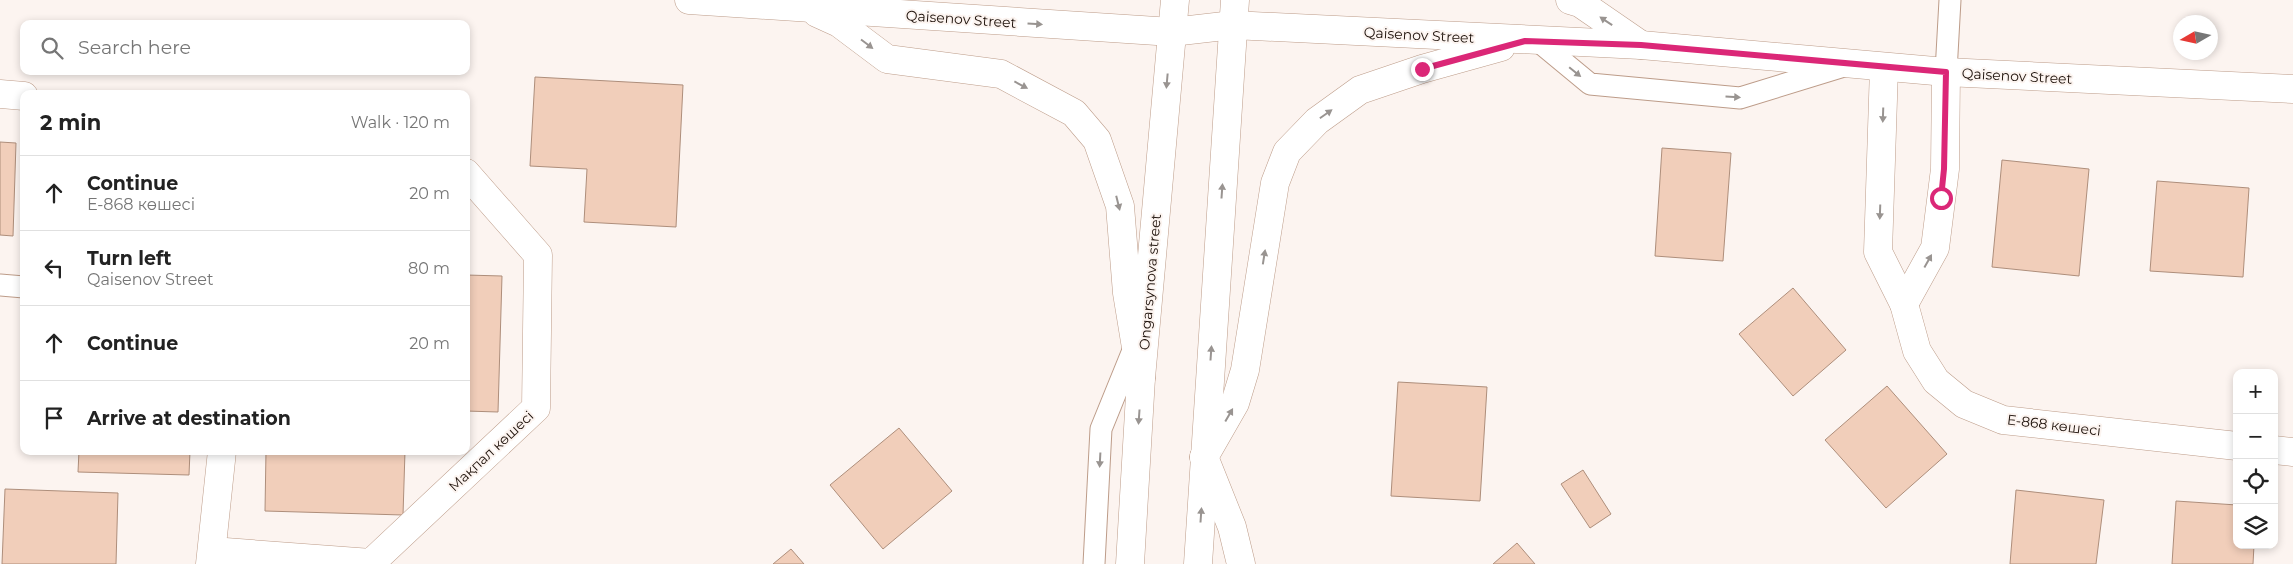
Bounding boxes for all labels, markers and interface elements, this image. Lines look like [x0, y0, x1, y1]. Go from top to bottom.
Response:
street label: Qaisenov Street [905, 6, 1017, 32]
north arrow [2173, 15, 2218, 60]
one-way arrow [1600, 16, 1613, 26]
search box [20, 20, 470, 75]
one-way arrow [1027, 20, 1043, 28]
street label: Qaisenov Street [1363, 23, 1475, 47]
icon: search [38, 34, 66, 62]
text: Search here [78, 36, 191, 59]
one-way arrow [860, 39, 873, 50]
route end [1411, 58, 1434, 81]
street label: Qaisenov Street [1961, 64, 2073, 88]
one-way arrow [1569, 66, 1582, 77]
one-way arrow [1163, 73, 1171, 89]
one-way arrow [1014, 81, 1028, 89]
one-way arrow [1725, 93, 1741, 101]
one-way arrow [1879, 108, 1887, 124]
one-way arrow [1319, 109, 1333, 119]
text: 2 min [40, 110, 101, 135]
text: Walk · 120 m [351, 113, 450, 132]
text: Continue [87, 172, 178, 195]
icon: ahead [40, 179, 68, 207]
one-way arrow [1218, 183, 1226, 199]
text: 20 m [409, 184, 450, 203]
route start [1930, 187, 1953, 210]
text: Е-868 көшесі [87, 195, 195, 214]
one-way arrow [1115, 196, 1123, 211]
one-way arrow [1876, 204, 1884, 220]
street label: Ongarsynova street [1135, 213, 1165, 351]
text: Turn left [87, 247, 172, 270]
one-way arrow [1260, 249, 1268, 265]
icon: left [40, 254, 68, 282]
one-way arrow [1923, 255, 1932, 268]
text: 80 m [408, 259, 450, 278]
text: Qaisenov Street [87, 270, 214, 289]
icon: ahead [40, 329, 68, 357]
text: Continue [87, 332, 178, 355]
text: 20 m [409, 334, 450, 353]
one-way arrow [1208, 345, 1216, 361]
map controls [2233, 369, 2278, 549]
button: + [2233, 369, 2278, 414]
icon: arrive [40, 404, 68, 432]
text: Arrive at destination [87, 407, 291, 430]
street label: Мақпал көшесі [445, 407, 537, 495]
one-way arrow [1224, 408, 1233, 421]
one-way arrow [1135, 410, 1143, 426]
street label: Е-868 көшесі [2006, 410, 2102, 440]
button: − [2233, 414, 2278, 459]
one-way arrow [1095, 452, 1103, 468]
button: locate [2233, 459, 2278, 504]
button: layers [2233, 504, 2278, 549]
one-way arrow [1197, 507, 1205, 523]

